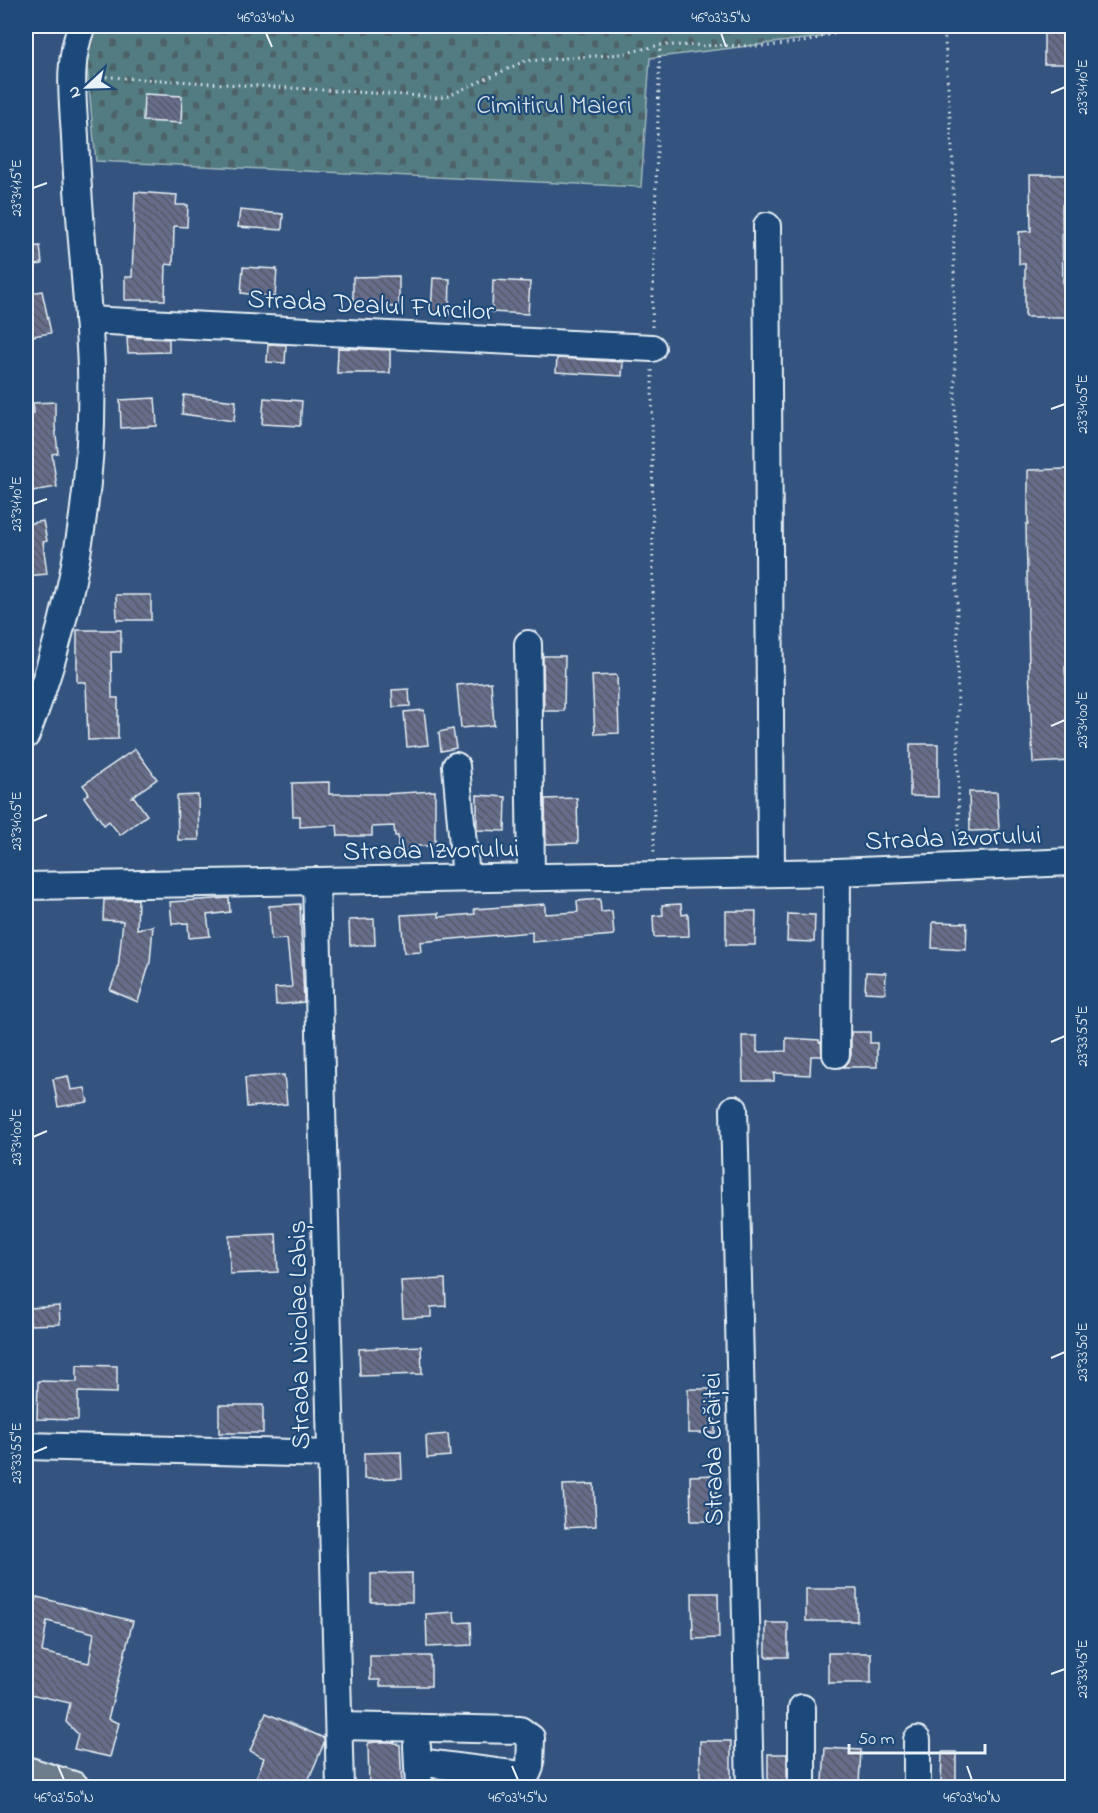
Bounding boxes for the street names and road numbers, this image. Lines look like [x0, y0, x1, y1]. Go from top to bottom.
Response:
street label: Strada Dealul Furcilor [247, 281, 496, 332]
street label: Strada Izvorului [864, 817, 1042, 862]
street label: Strada Izvorului [342, 830, 520, 873]
street label: Strada Nicolae Labiș [279, 1220, 322, 1450]
street label: Strada Crăiței [694, 1372, 735, 1526]

